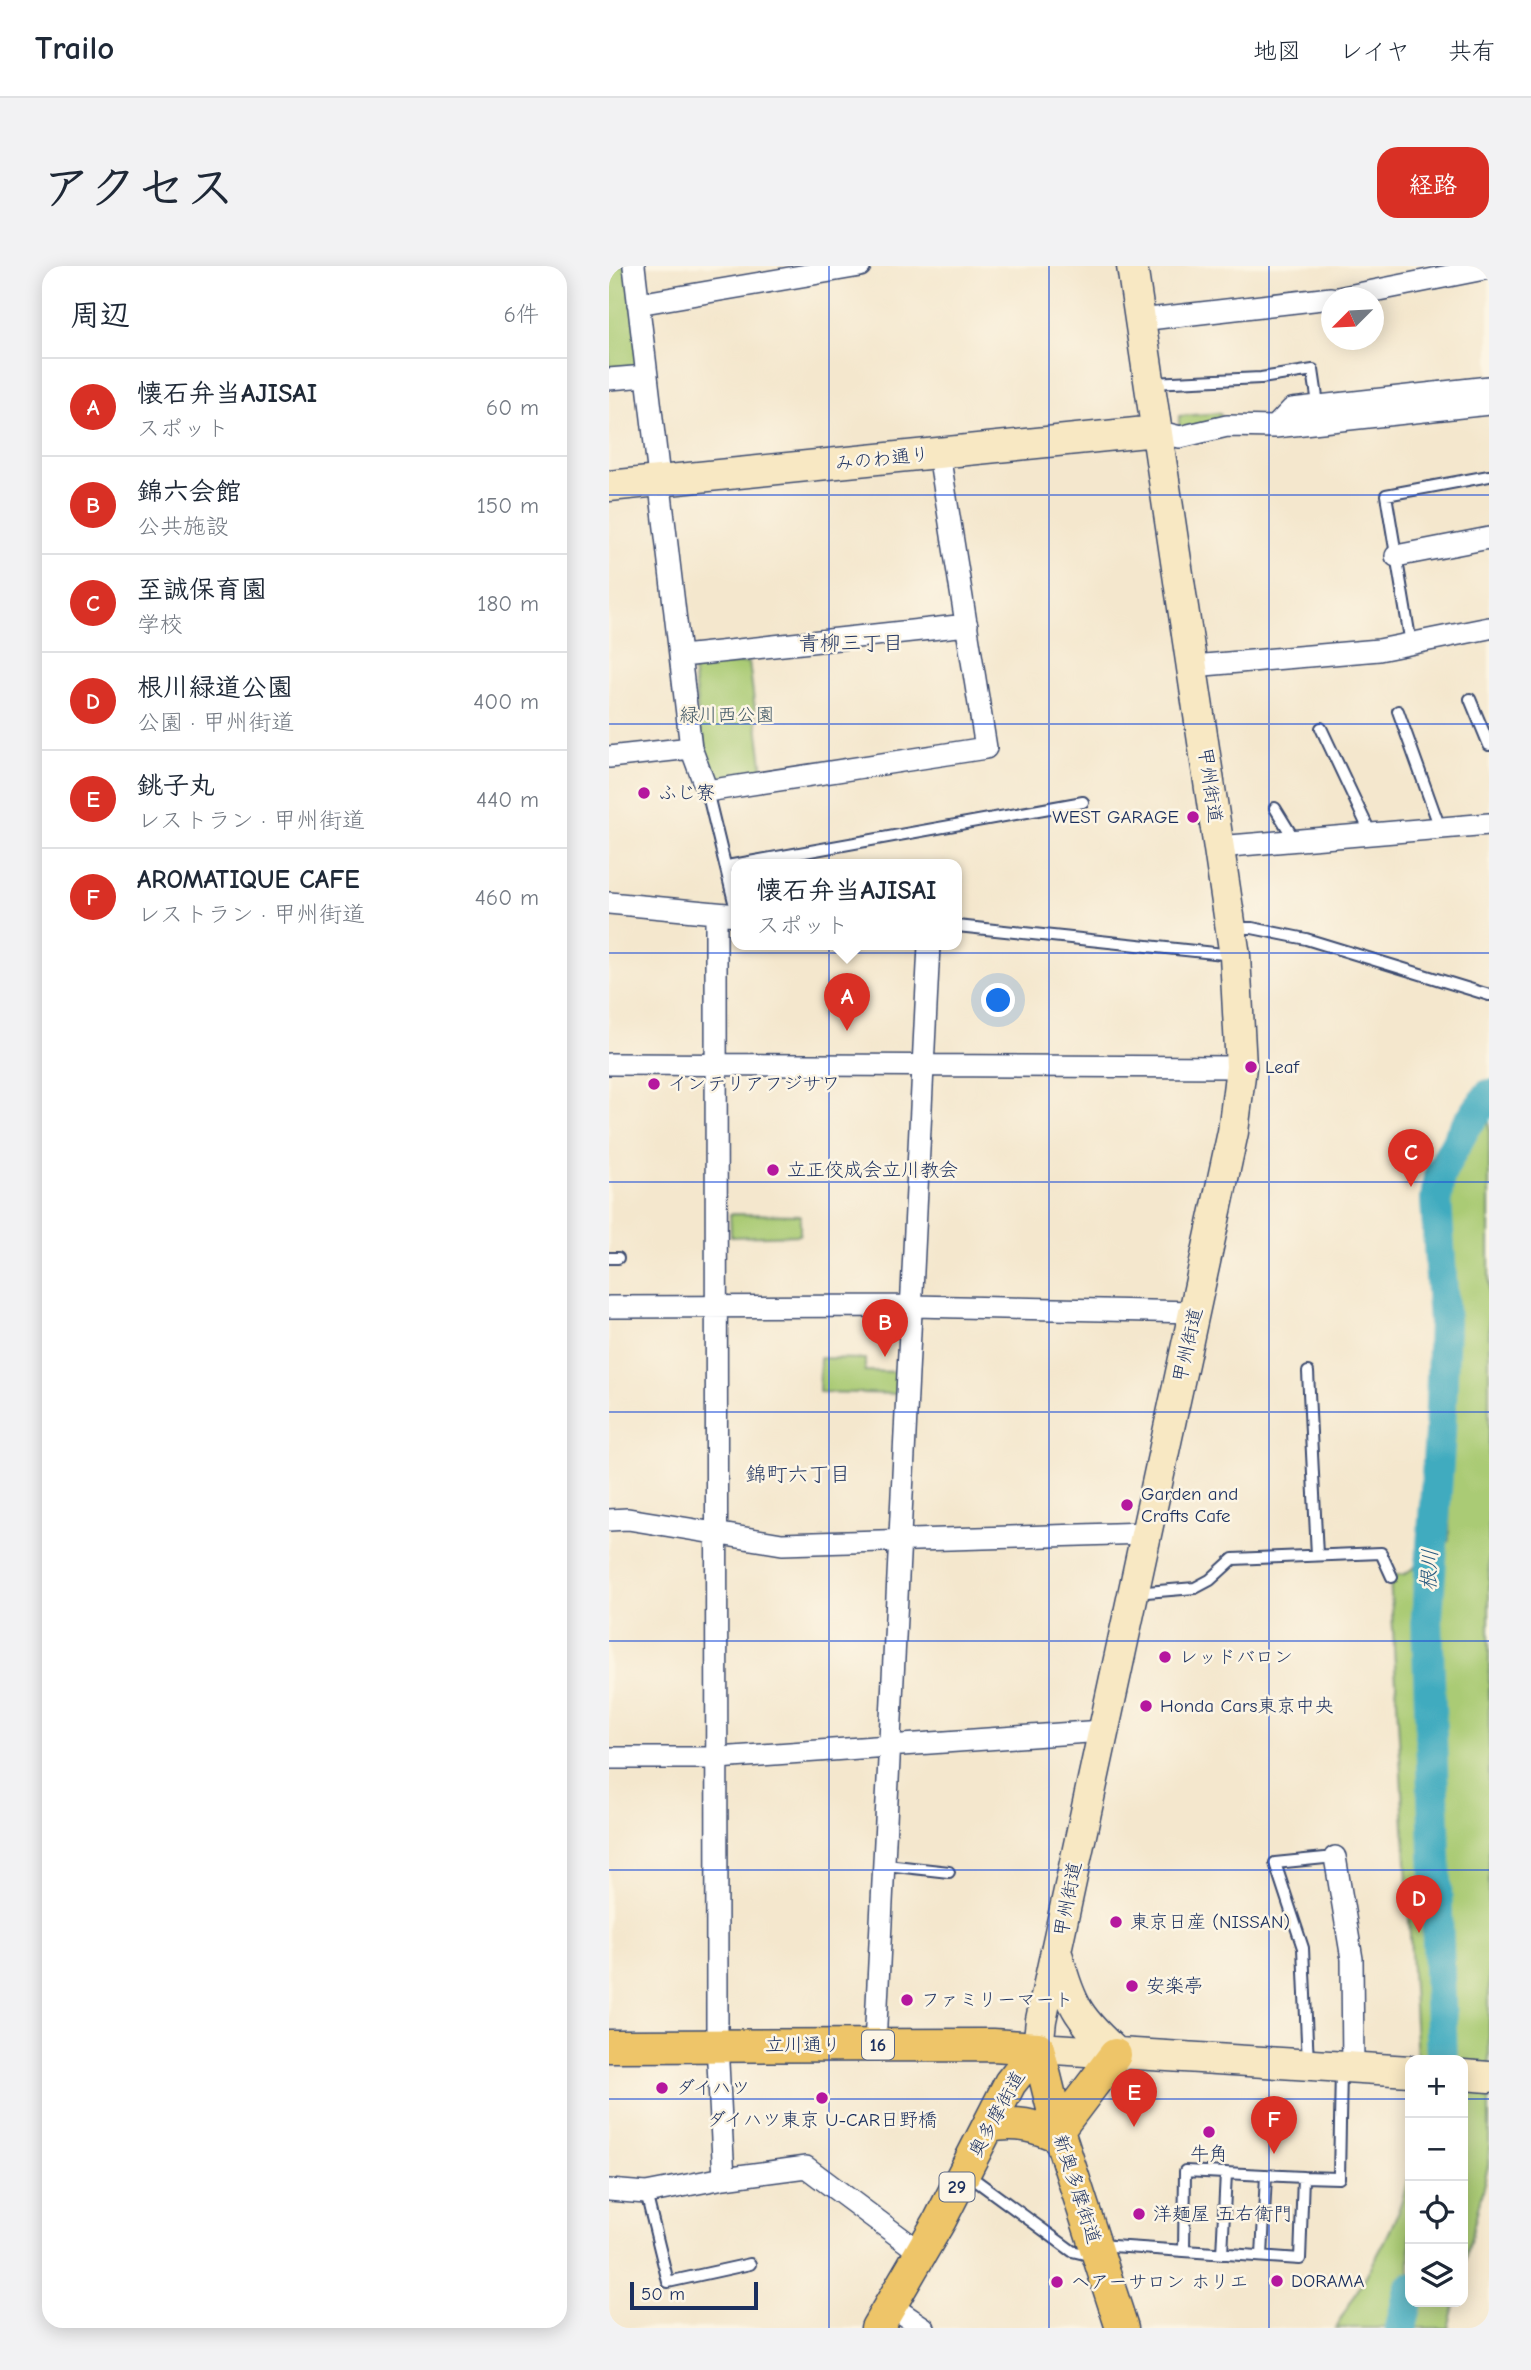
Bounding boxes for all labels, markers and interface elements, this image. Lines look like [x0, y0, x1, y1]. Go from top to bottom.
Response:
text: Trailo [35, 29, 114, 67]
text: 地図 [1253, 37, 1301, 65]
text: レイヤ [1339, 37, 1410, 65]
text: 共有 [1448, 37, 1496, 65]
button: 経路 [1377, 147, 1489, 218]
text: アクセス [42, 160, 235, 216]
north arrow [1321, 287, 1384, 350]
text: 周辺 [70, 298, 130, 333]
text: 6件 [504, 301, 539, 328]
text: 懐石弁当AJISAI [137, 379, 317, 409]
text: A [87, 394, 99, 421]
text: 60 m [486, 394, 539, 421]
text: スポット [137, 415, 229, 442]
street label: みのわ通り [834, 443, 930, 475]
text: 錦六会館 [137, 477, 241, 507]
text: B [86, 492, 100, 519]
text: 150 m [477, 492, 539, 519]
text: 公共施設 [137, 513, 229, 540]
text: 至誠保育園 [137, 575, 267, 605]
text: C [86, 590, 100, 617]
text: 180 m [477, 590, 539, 617]
text: 学校 [137, 611, 183, 638]
district label: 青柳三丁目 [799, 631, 904, 655]
text: 根川緑道公園 [137, 673, 293, 703]
text: D [86, 688, 100, 715]
text: 400 m [473, 688, 539, 715]
park label: 緑川西公園 [679, 704, 775, 726]
text: 公園 · 甲州街道 [137, 709, 294, 736]
street label: 甲州街道 [1194, 746, 1226, 824]
text: 銚子丸 [137, 771, 215, 801]
place label: ふじ寮 [658, 782, 715, 804]
marker: ふじ寮 [636, 785, 652, 801]
text: E [86, 786, 100, 813]
text: 440 m [476, 786, 539, 813]
place label: WEST GARAGE [1052, 806, 1179, 828]
text: レストラン · 甲州街道 [137, 807, 365, 834]
marker: WEST GARAGE [1185, 809, 1201, 825]
popup [731, 859, 962, 950]
text: AROMATIQUE CAFE [137, 865, 360, 895]
text: 懐石弁当AJISAI [756, 876, 937, 906]
text: F [86, 884, 100, 911]
text: 460 m [475, 884, 539, 911]
text: レストラン · 甲州街道 [137, 901, 365, 928]
text: スポット [756, 912, 848, 939]
pin: A [824, 973, 870, 1031]
your location [981, 983, 1015, 1017]
place label: Leaf [1265, 1056, 1301, 1078]
marker: Leaf [1243, 1059, 1259, 1075]
place label: インテリアフジサワ [668, 1073, 840, 1095]
marker: インテリアフジサワ [646, 1076, 662, 1092]
pin: C [1388, 1129, 1434, 1187]
place label: 立正佼成会立川教会 [787, 1159, 958, 1181]
marker: 立正佼成会立川教会 [765, 1162, 781, 1178]
pin: B [862, 1299, 908, 1357]
street label: 甲州街道 [1169, 1305, 1207, 1385]
district label: 錦町六丁目 [746, 1462, 851, 1486]
place label: Garden and Crafts Cafe [1141, 1483, 1238, 1527]
marker: Garden and Crafts Cafe [1119, 1497, 1135, 1513]
water label: 根川 [1416, 1548, 1442, 1592]
place label: レッドバロン [1179, 1646, 1293, 1668]
marker: レッドバロン [1157, 1649, 1173, 1665]
place label: Honda Cars東京中央 [1160, 1695, 1333, 1717]
marker: Honda Cars東京中央 [1138, 1698, 1154, 1714]
street label: 甲州街道 [1050, 1860, 1086, 1938]
pin: D [1396, 1875, 1442, 1933]
place label: 東京日産 (NISSAN) [1130, 1911, 1290, 1933]
marker: 東京日産 (NISSAN) [1108, 1914, 1124, 1930]
place label: 安楽亭 [1146, 1975, 1203, 1997]
marker: 安楽亭 [1124, 1978, 1140, 1994]
place label: ファミリーマート [921, 1989, 1073, 2011]
marker: ファミリーマート [899, 1992, 915, 2008]
road number: 16 [862, 2030, 894, 2060]
street label: 立川通り [765, 2034, 841, 2056]
map controls [1405, 2055, 1468, 2307]
button: + [1405, 2055, 1468, 2118]
street label: 奥多摩街道 [964, 2067, 1030, 2161]
pin: E [1111, 2069, 1157, 2127]
place label: ダイハツ [676, 2077, 750, 2099]
marker: ダイハツ [654, 2080, 670, 2096]
marker: ダイハツ東京 U-CAR日野橋 [814, 2090, 830, 2106]
pin: F [1251, 2096, 1297, 2154]
place label: ダイハツ東京 U-CAR日野橋 [707, 2109, 937, 2131]
button: − [1405, 2118, 1468, 2181]
marker: 牛角 [1201, 2124, 1217, 2140]
street label: 新奥多摩街道 [1049, 2131, 1105, 2247]
place label: 牛角 [1190, 2143, 1228, 2165]
road number: 29 [939, 2173, 975, 2202]
button: locate [1405, 2181, 1468, 2244]
place label: 洋麺屋 五右衛門 [1153, 2203, 1292, 2225]
marker: 洋麺屋 五右衛門 [1131, 2206, 1147, 2222]
button: layers [1405, 2244, 1468, 2307]
place label: DORAMA [1291, 2270, 1365, 2292]
place label: ヘアーサロン ホリエ [1071, 2271, 1248, 2293]
marker: DORAMA [1269, 2273, 1285, 2289]
marker: ヘアーサロン ホリエ [1049, 2274, 1065, 2290]
scale bar [630, 2279, 758, 2311]
text: 50 m [641, 2283, 685, 2305]

